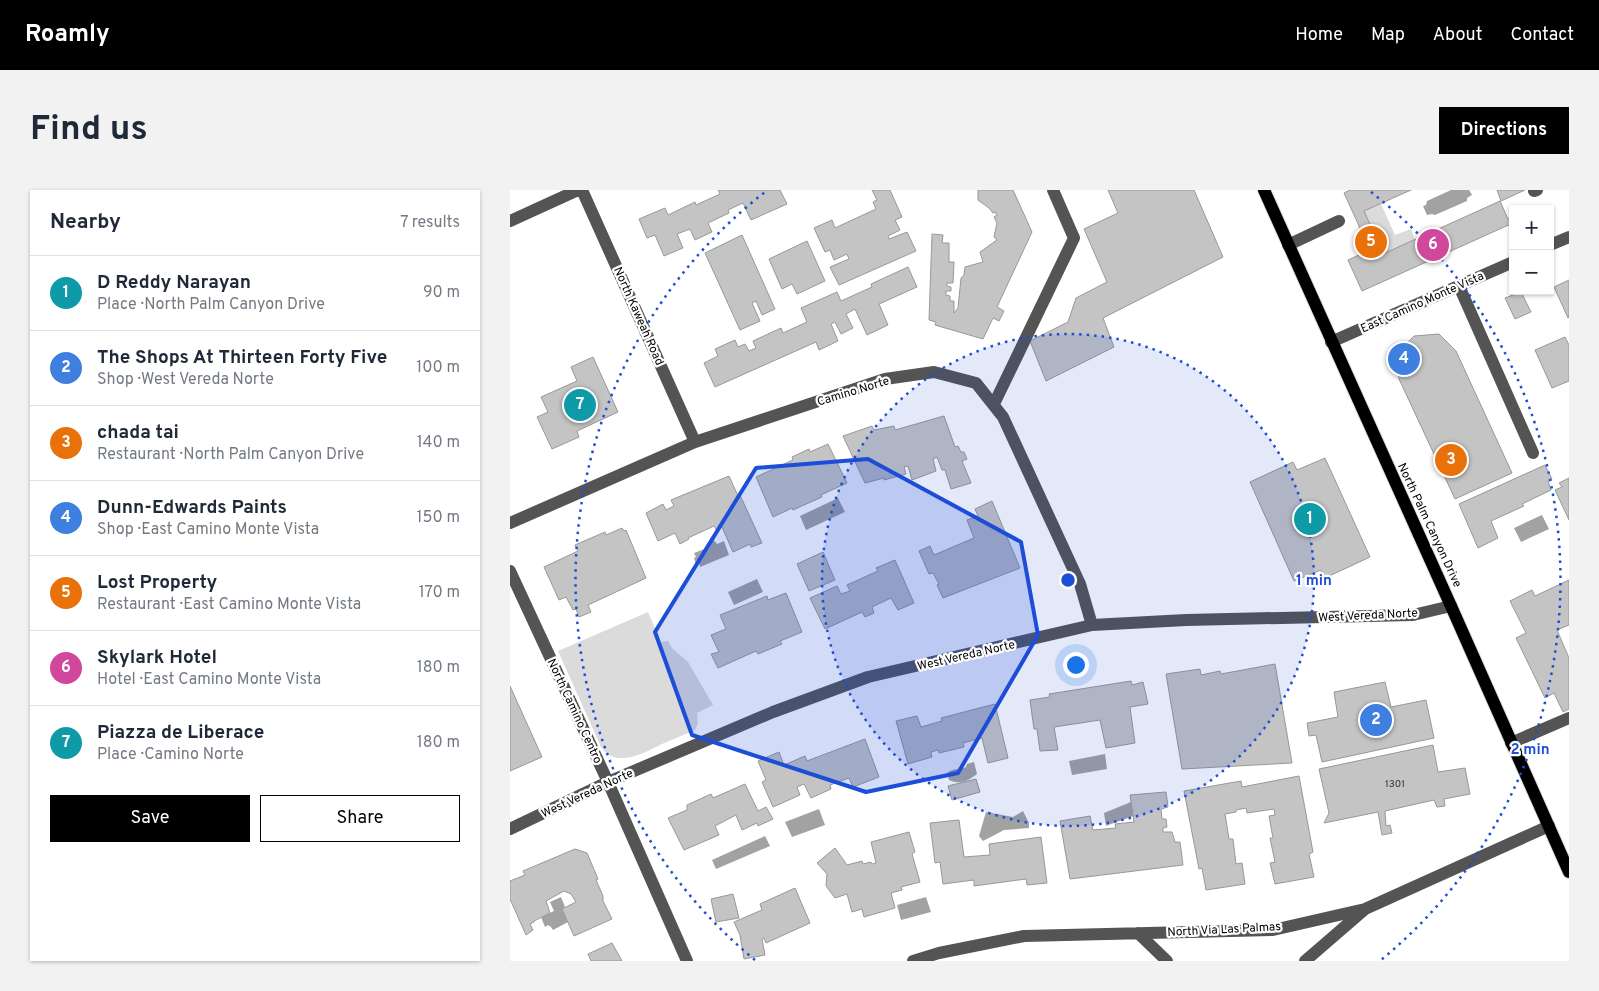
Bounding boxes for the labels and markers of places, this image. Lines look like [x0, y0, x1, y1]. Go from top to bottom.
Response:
pin: 5 [1355, 223, 1387, 261]
pin: 6 [1417, 226, 1449, 264]
pin: 4 [1388, 340, 1420, 378]
pin: 7 [564, 386, 596, 424]
pin: 3 [1435, 441, 1467, 479]
pin: 1 [1294, 500, 1326, 538]
centre of rings [1059, 571, 1077, 589]
pin: 2 [1360, 701, 1392, 739]

